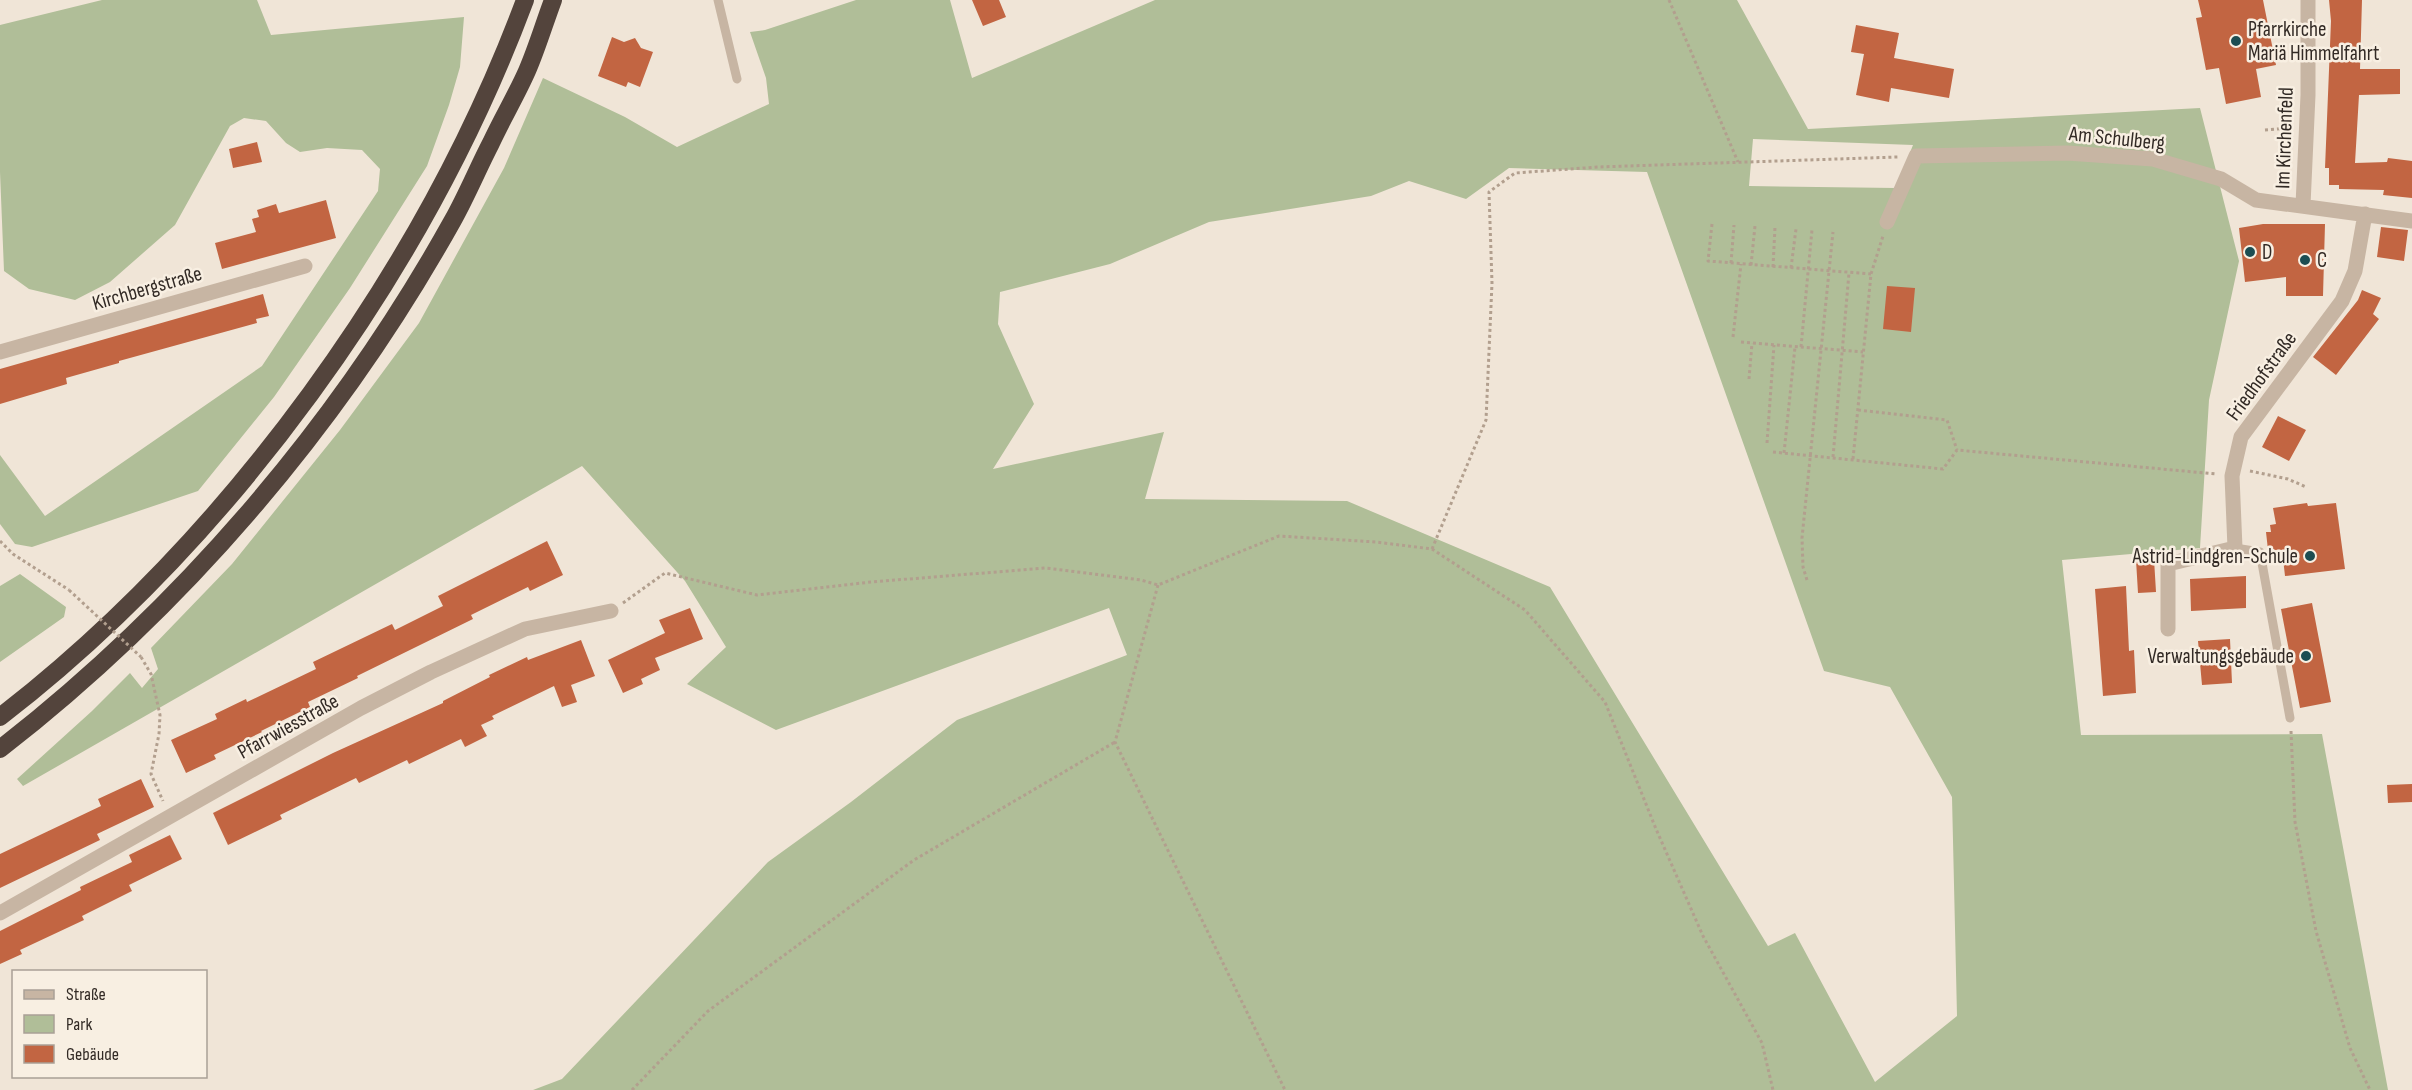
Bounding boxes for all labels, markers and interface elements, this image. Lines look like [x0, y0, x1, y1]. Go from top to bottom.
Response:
place label: Pfarrkirche Mariä Himmelfahrt [2248, 17, 2379, 66]
marker: Pfarrkirche Mariä Himmelfahrt [2229, 34, 2243, 48]
street label: Im Kirchenfeld [2270, 87, 2299, 189]
street label: Am Schulberg [2067, 121, 2166, 156]
place label: D [2262, 240, 2272, 265]
marker: D [2243, 245, 2257, 259]
place label: C [2317, 248, 2327, 273]
marker: C [2298, 253, 2312, 267]
street label: Kirchbergstraße [90, 261, 205, 316]
street label: Friedhofstraße [2221, 327, 2302, 426]
place label: Astrid-Lindgren-Schule [2132, 544, 2298, 569]
marker: Astrid-Lindgren-Schule [2303, 549, 2317, 563]
place label: Verwaltungsgebäude [2147, 644, 2294, 669]
marker: Verwaltungsgebäude [2299, 649, 2313, 663]
street label: Pfarrwiesstraße [233, 688, 343, 764]
legend [12, 970, 207, 1078]
text: Straße [66, 984, 106, 1005]
text: Park [66, 1014, 92, 1035]
text: Gebäude [66, 1044, 119, 1065]

